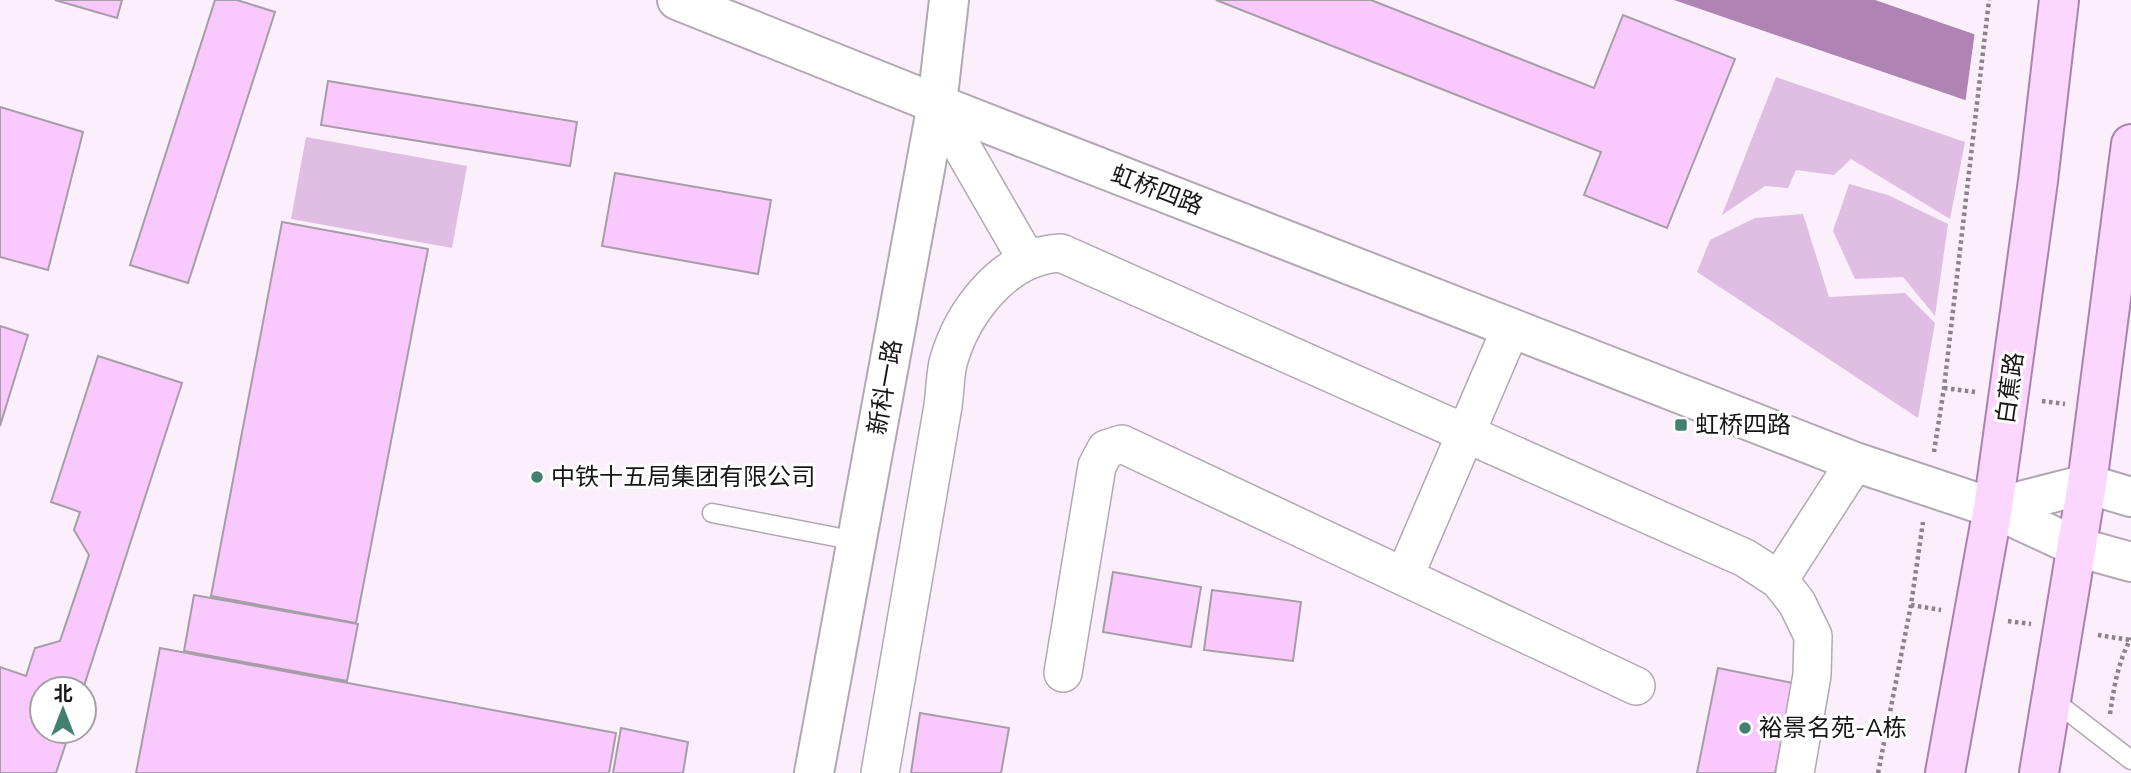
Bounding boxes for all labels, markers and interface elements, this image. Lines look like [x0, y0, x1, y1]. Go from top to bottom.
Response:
street label: 虹桥四路 [1106, 158, 1208, 222]
street label: 新科一路 [861, 337, 909, 437]
street label: 白蕉路 [1989, 350, 2031, 426]
place label: 虹桥四路 [1695, 409, 1791, 441]
marker: 虹桥四路 [1673, 417, 1689, 433]
place label: 中铁十五局集团有限公司 [551, 461, 815, 493]
marker: 中铁十五局集团有限公司 [529, 469, 545, 485]
north arrow [28, 675, 98, 745]
text: 北 [53, 681, 73, 707]
place label: 裕景名苑-A栋 [1759, 712, 1907, 744]
marker: 裕景名苑-A栋 [1737, 720, 1753, 736]

